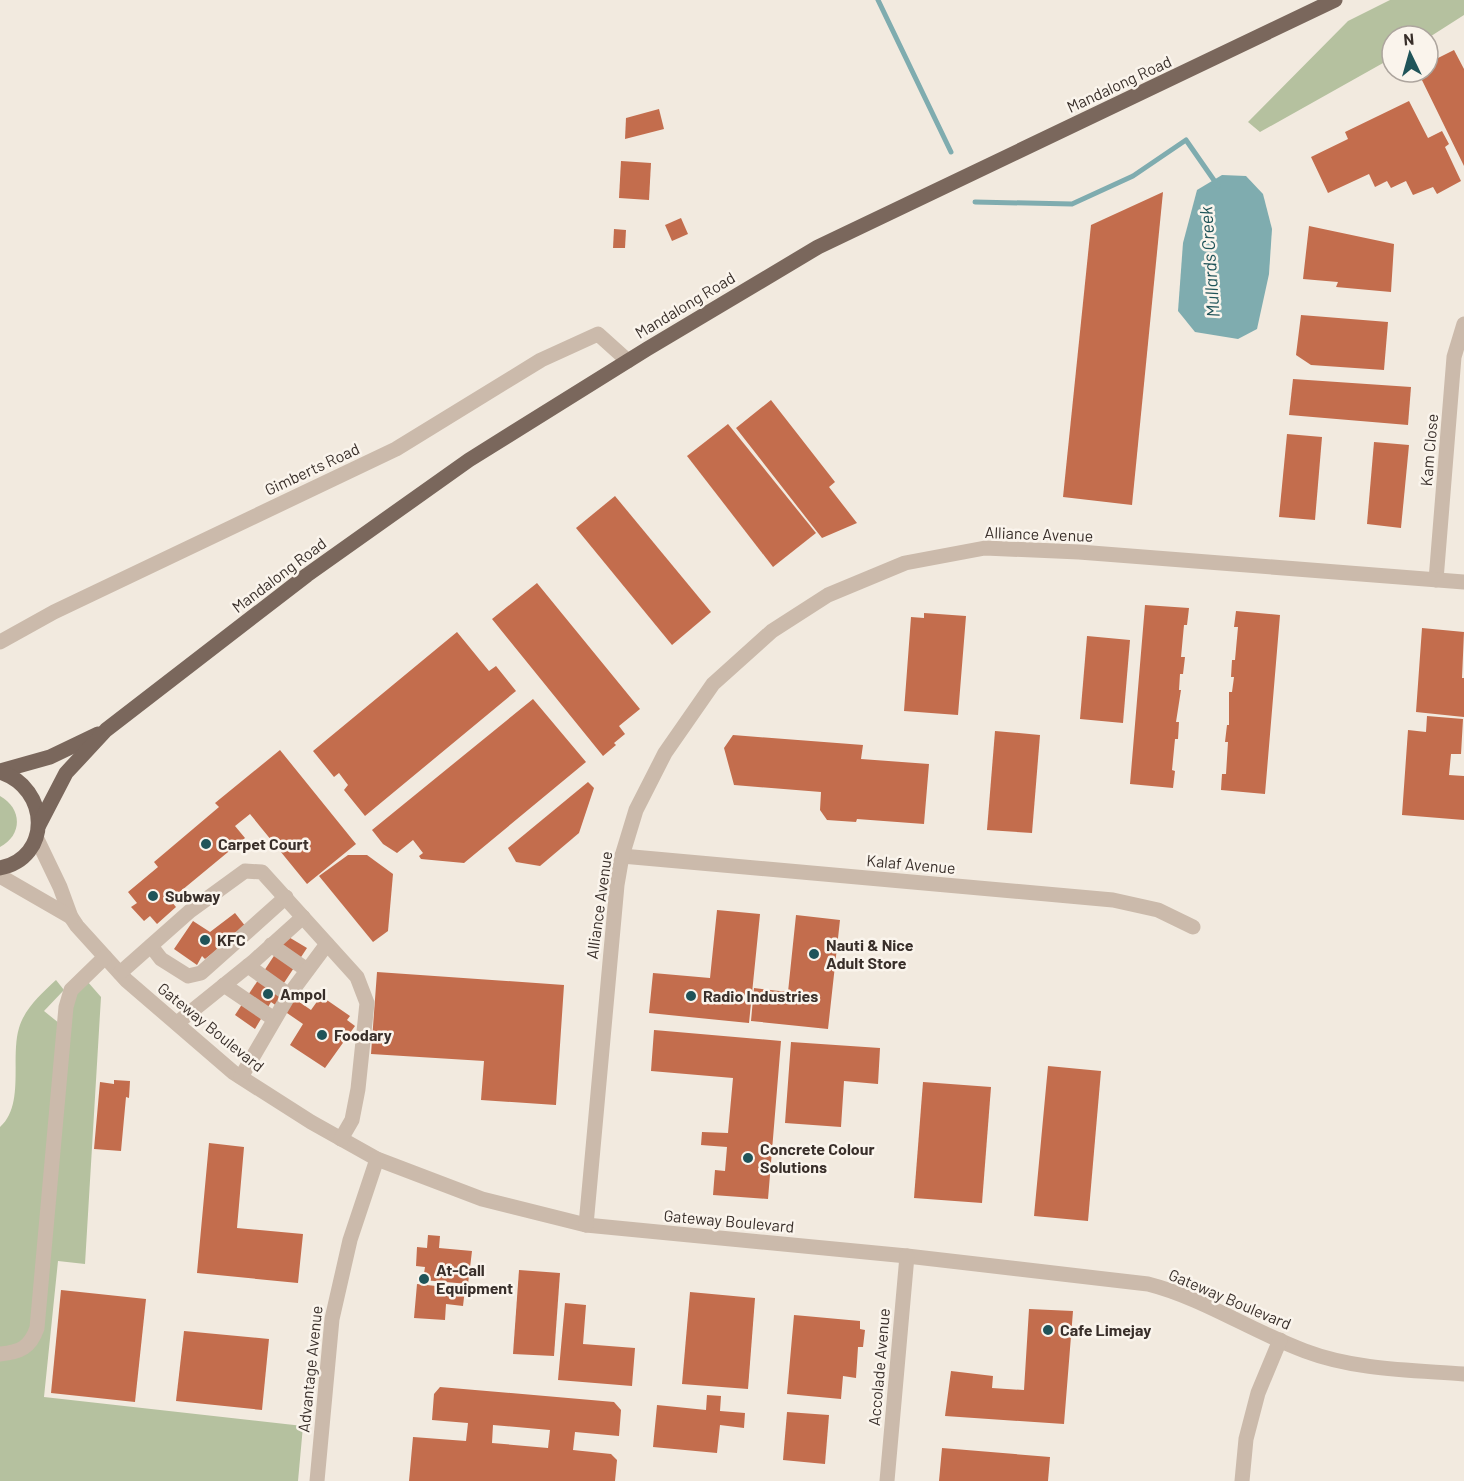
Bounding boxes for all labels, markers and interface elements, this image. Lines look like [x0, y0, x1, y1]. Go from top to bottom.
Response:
north arrow [1380, 24, 1440, 84]
text: N [1403, 29, 1415, 48]
street label: Mandalong Road [1063, 51, 1174, 116]
water label: Mullards Creek [1194, 206, 1224, 318]
street label: Mandalong Road [631, 267, 738, 342]
street label: Kam Close [1416, 413, 1441, 487]
street label: Gimberts Road [261, 438, 362, 499]
street label: Alliance Avenue [984, 522, 1094, 545]
street label: Mandalong Road [228, 533, 330, 616]
place label: Carpet Court [218, 834, 309, 853]
marker: Carpet Court [199, 837, 213, 851]
street label: Alliance Avenue [582, 850, 615, 960]
street label: Kalaf Avenue [866, 850, 956, 877]
place label: Subway [165, 886, 220, 905]
marker: Subway [146, 889, 160, 903]
place label: KFC [217, 930, 246, 949]
marker: KFC [198, 933, 212, 947]
place label: Nauti & Nice Adult Store [826, 935, 914, 972]
marker: Nauti & Nice Adult Store [807, 947, 821, 961]
street label: Gateway Boulevard [154, 978, 268, 1075]
place label: Ampol [280, 984, 326, 1003]
place label: Radio Industries [703, 986, 818, 1005]
marker: Ampol [261, 987, 275, 1001]
marker: Radio Industries [684, 989, 698, 1003]
place label: Foodary [334, 1025, 392, 1044]
marker: Foodary [315, 1028, 329, 1042]
place label: Concrete Colour Solutions [760, 1139, 875, 1176]
marker: Concrete Colour Solutions [741, 1151, 755, 1165]
street label: Gateway Boulevard [663, 1205, 795, 1236]
place label: At-Call Equipment [436, 1260, 513, 1297]
street label: Gateway Boulevard [1166, 1264, 1294, 1333]
marker: At-Call Equipment [417, 1272, 431, 1286]
street label: Advantage Avenue [293, 1304, 326, 1433]
street label: Accolade Avenue [864, 1307, 893, 1427]
place label: Cafe Limejay [1060, 1320, 1151, 1339]
marker: Cafe Limejay [1041, 1323, 1055, 1337]

